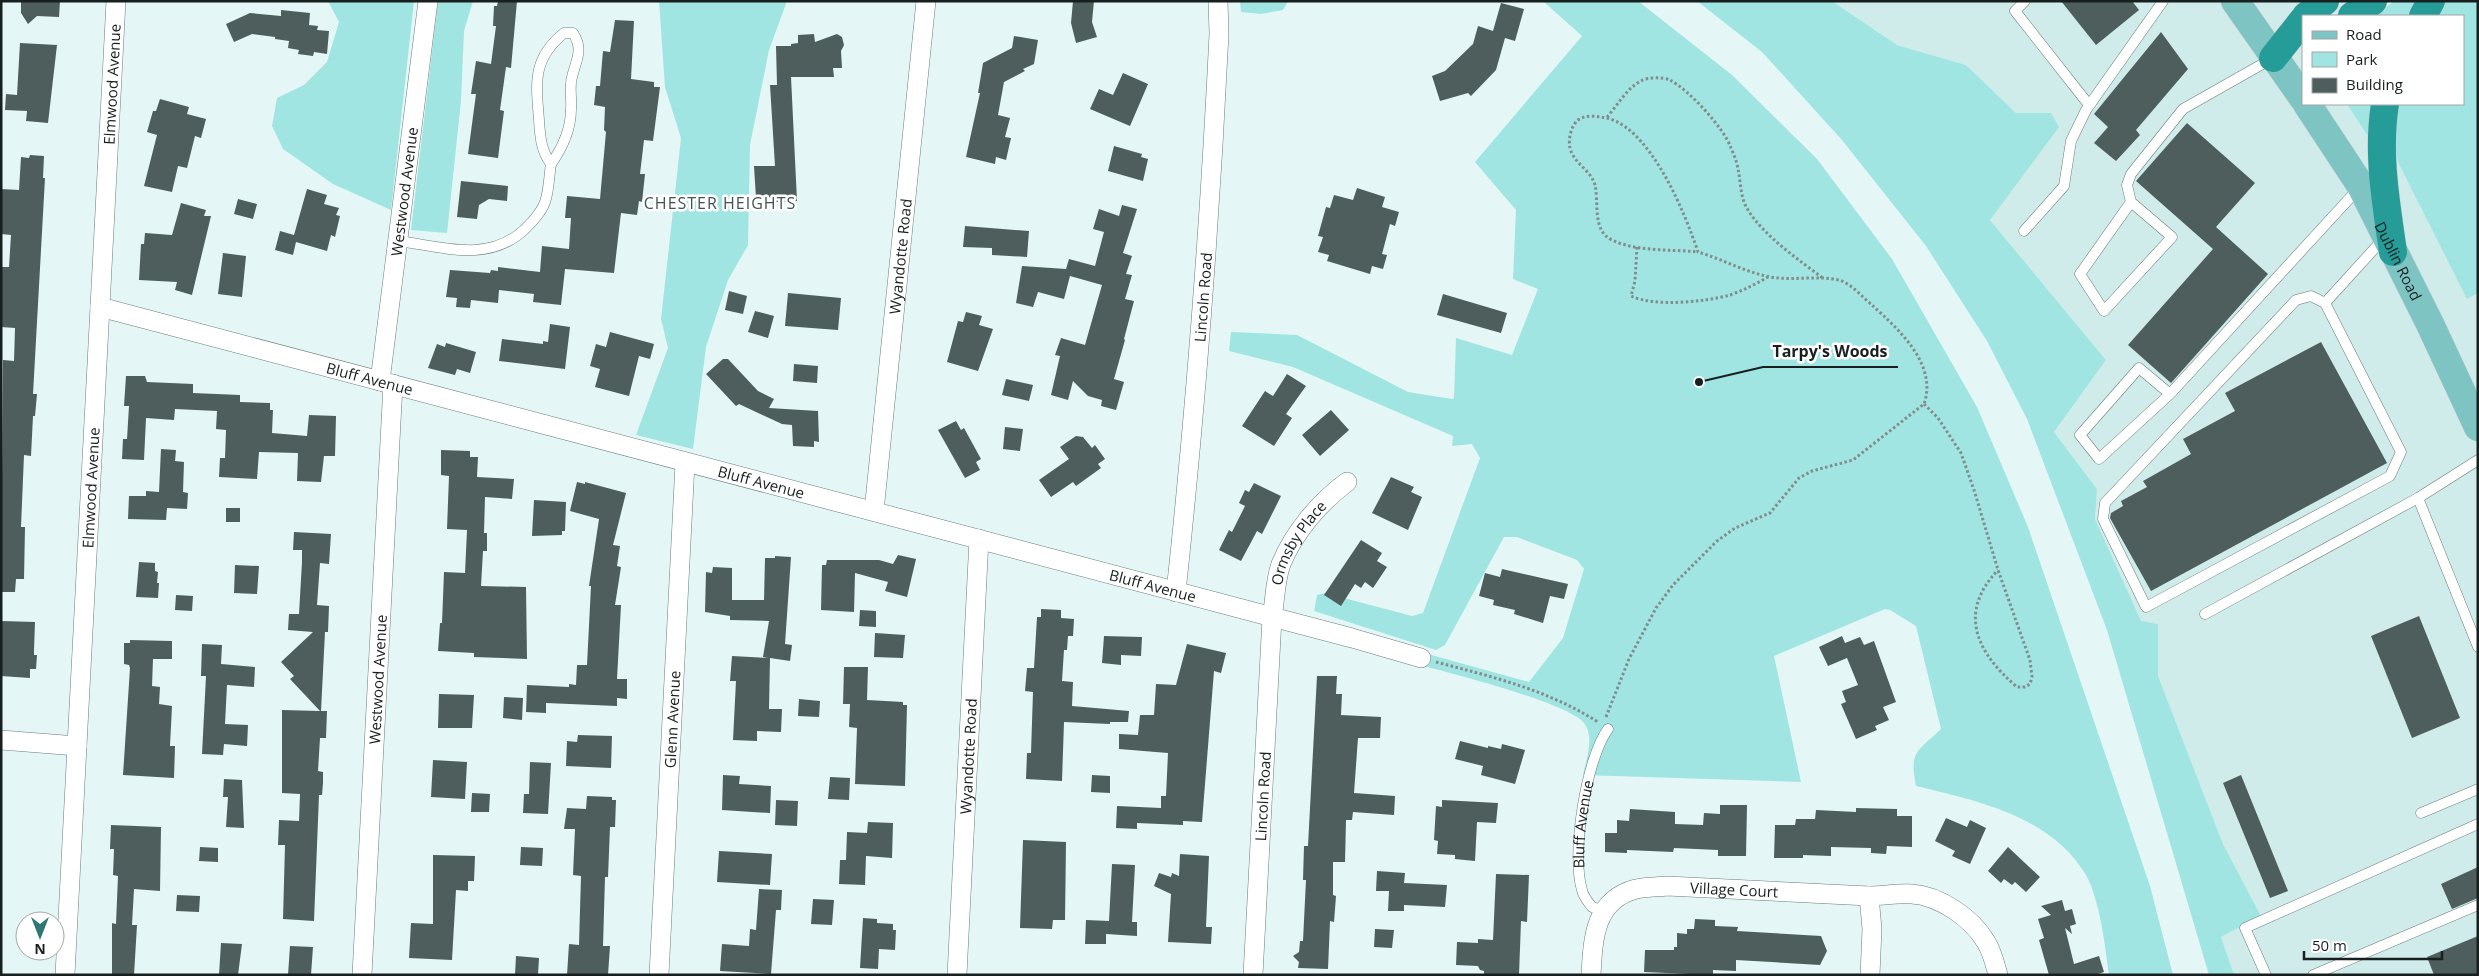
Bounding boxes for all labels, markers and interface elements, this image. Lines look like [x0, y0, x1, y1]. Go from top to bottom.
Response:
legend [2302, 15, 2464, 105]
street label: Elmwood Avenue [98, 23, 125, 145]
text: Road [2346, 24, 2382, 44]
text: Park [2346, 49, 2377, 69]
text: Building [2346, 74, 2403, 94]
street label: Westwood Avenue [386, 126, 422, 257]
district label: CHESTER HEIGHTS [644, 192, 796, 214]
street label: Wyandotte Road [884, 198, 916, 315]
street label: Dublin Road [2370, 218, 2427, 304]
street label: Lincoln Road [1189, 252, 1216, 343]
callout: Tarpy's Woods [1763, 336, 1898, 367]
text: Tarpy's Woods [1772, 340, 1888, 362]
street label: Bluff Avenue [324, 357, 415, 399]
street label: Elmwood Avenue [77, 427, 104, 549]
street label: Bluff Avenue [716, 461, 807, 503]
street label: Ormsby Place [1266, 496, 1330, 587]
street label: Bluff Avenue [1107, 564, 1198, 606]
street label: Westwood Avenue [364, 614, 391, 745]
street label: Glenn Avenue [660, 670, 684, 769]
street label: Wyandotte Road [955, 698, 981, 815]
street label: Lincoln Road [1250, 751, 1275, 842]
street label: Bluff Avenue [1568, 778, 1598, 869]
street label: Village Court [1690, 877, 1779, 901]
north arrow [15, 911, 65, 961]
scale bar [2304, 928, 2442, 960]
text: 50 m [2312, 935, 2347, 955]
text: N [34, 940, 46, 959]

